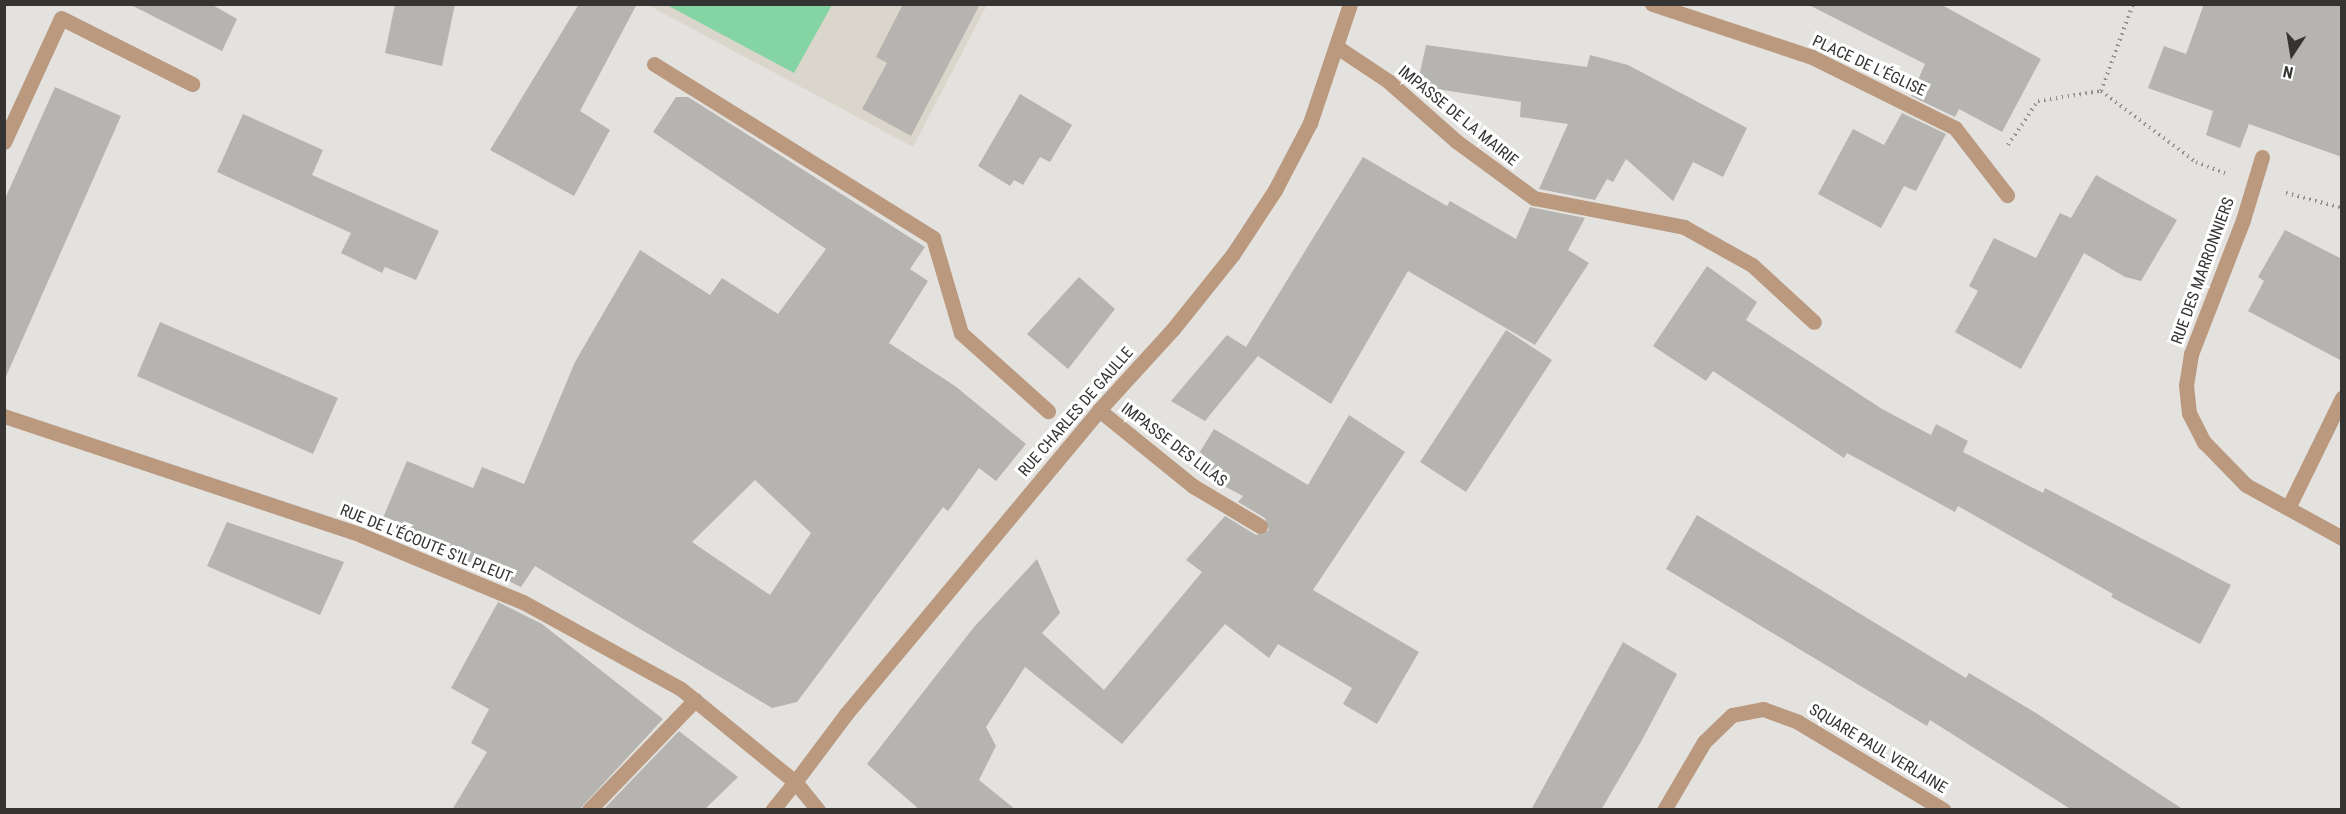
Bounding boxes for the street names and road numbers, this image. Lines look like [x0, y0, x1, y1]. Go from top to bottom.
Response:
street label: PLACE DE L'ÉGLISE [1809, 31, 1929, 101]
street label: IMPASSE DE LA MAIRIE [1394, 62, 1522, 170]
street label: RUE DES MARRONNIERS [2168, 195, 2238, 347]
street label: RUE CHARLES DE GAULLE [1015, 343, 1137, 481]
street label: IMPASSE DES LILAS [1117, 399, 1231, 491]
street label: RUE DE L'ÉCOUTE S'IL PLEUT [337, 501, 515, 587]
street label: SQUARE PAUL VERLAINE [1806, 700, 1950, 798]

